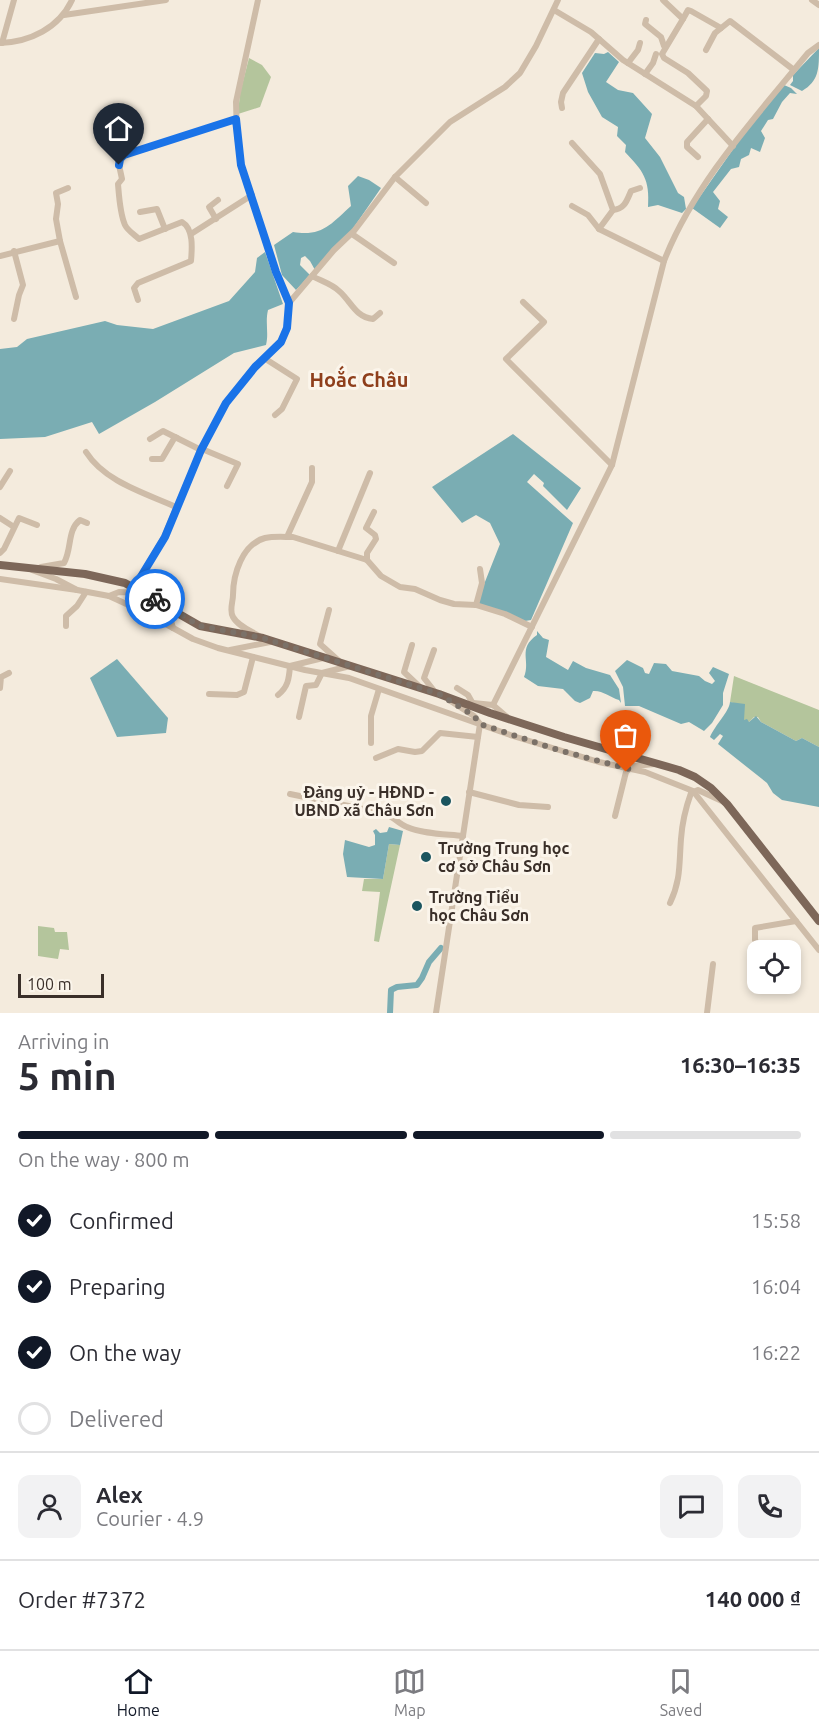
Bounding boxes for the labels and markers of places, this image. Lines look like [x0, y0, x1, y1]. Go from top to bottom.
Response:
pin [93, 103, 144, 165]
pin [600, 710, 651, 772]
place label: Đảng uỷ - HĐND - UBND xã Châu Sơn [294, 783, 434, 819]
marker: Đảng uỷ - HĐND - UBND xã Châu Sơn [439, 794, 453, 808]
place label: Trường Trung học cơ sở Châu Sơn [438, 839, 569, 875]
marker: Trường Trung học cơ sở Châu Sơn [419, 850, 433, 864]
place label: Trường Tiểu học Châu Sơn [429, 888, 529, 924]
marker: Trường Tiểu học Châu Sơn [410, 899, 424, 913]

